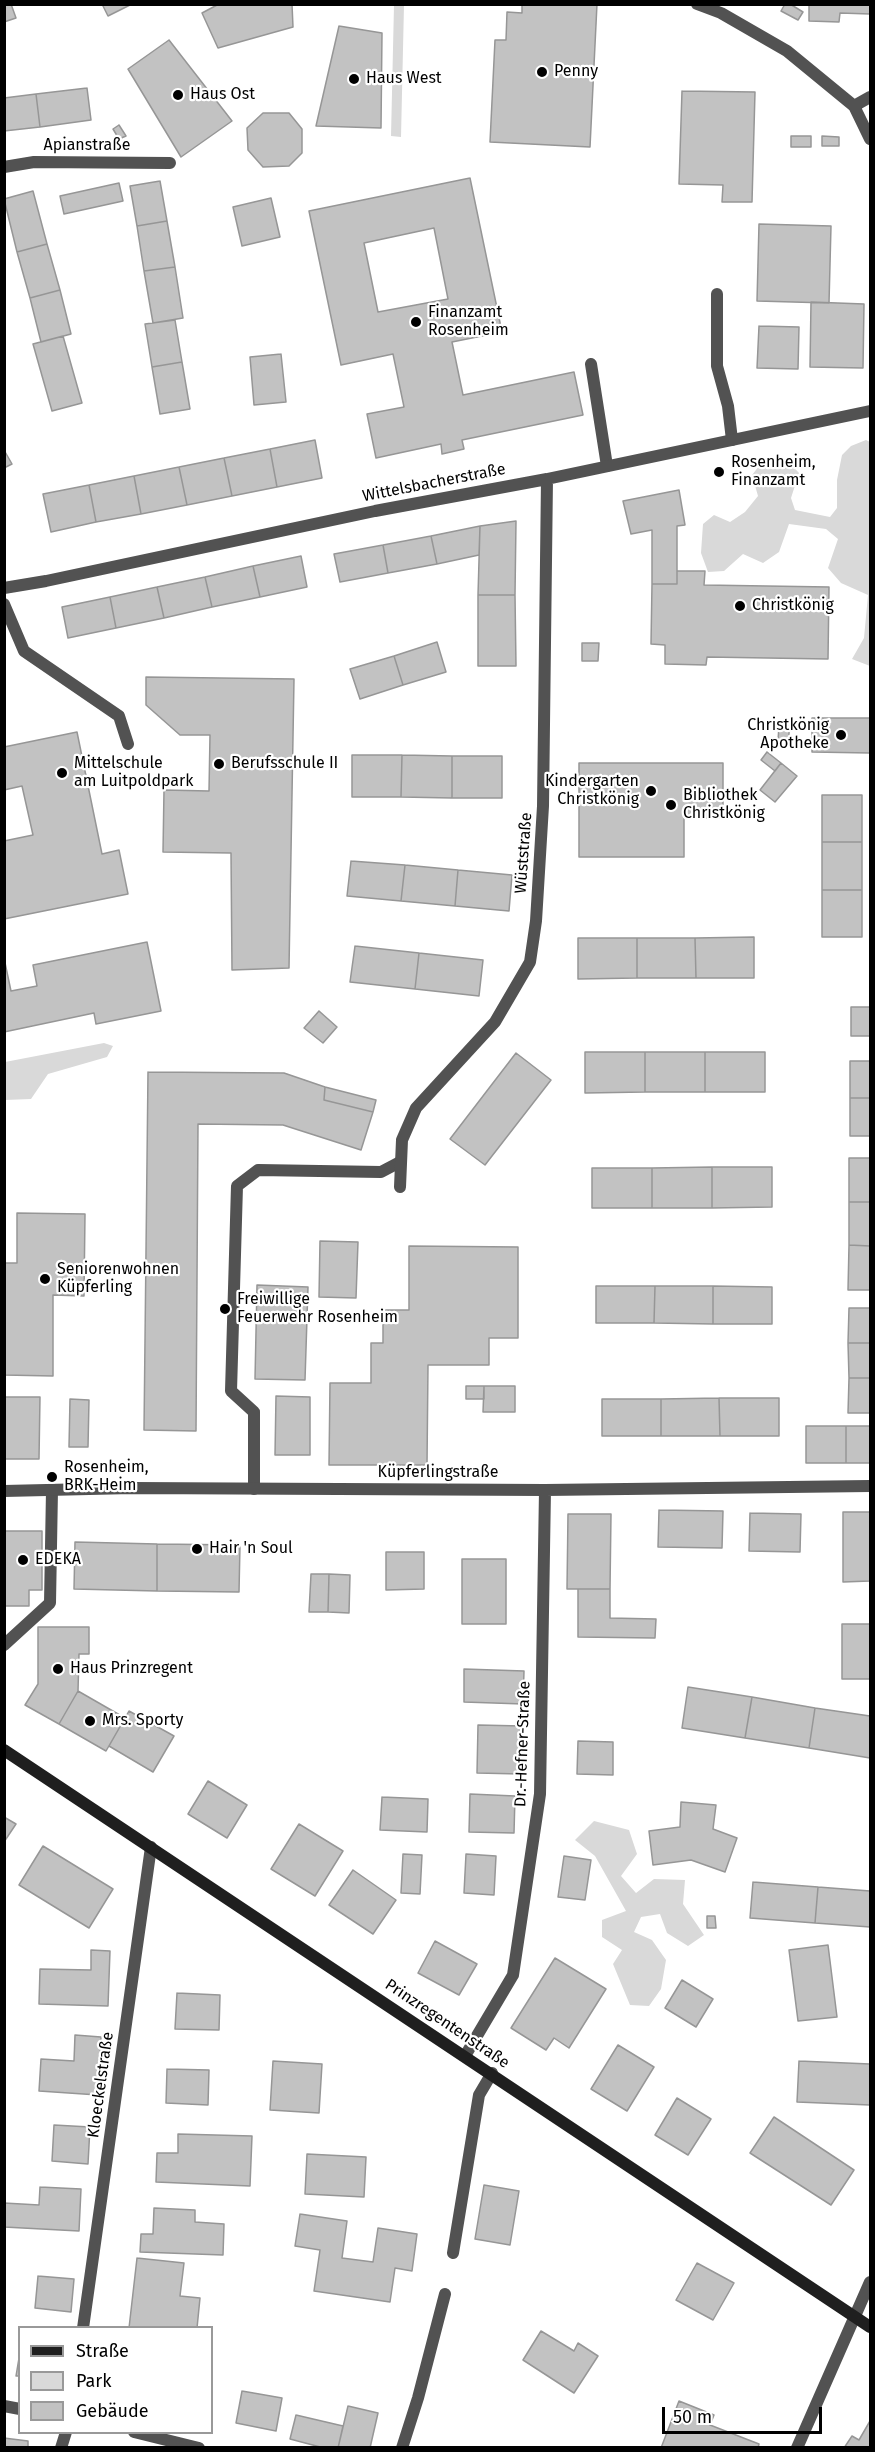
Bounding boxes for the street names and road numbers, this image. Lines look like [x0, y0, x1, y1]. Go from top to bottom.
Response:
street label: Apianstraße [43, 136, 131, 156]
street label: Wittelsbacherstraße [361, 460, 507, 506]
street label: Wüststraße [512, 812, 536, 894]
street label: Küpferlingstraße [378, 1463, 498, 1483]
street label: Dr.-Hefner-Straße [511, 1681, 535, 1807]
street label: Prinzregentenstraße [381, 1975, 513, 2073]
street label: Kloeckelstraße [84, 2031, 118, 2139]

